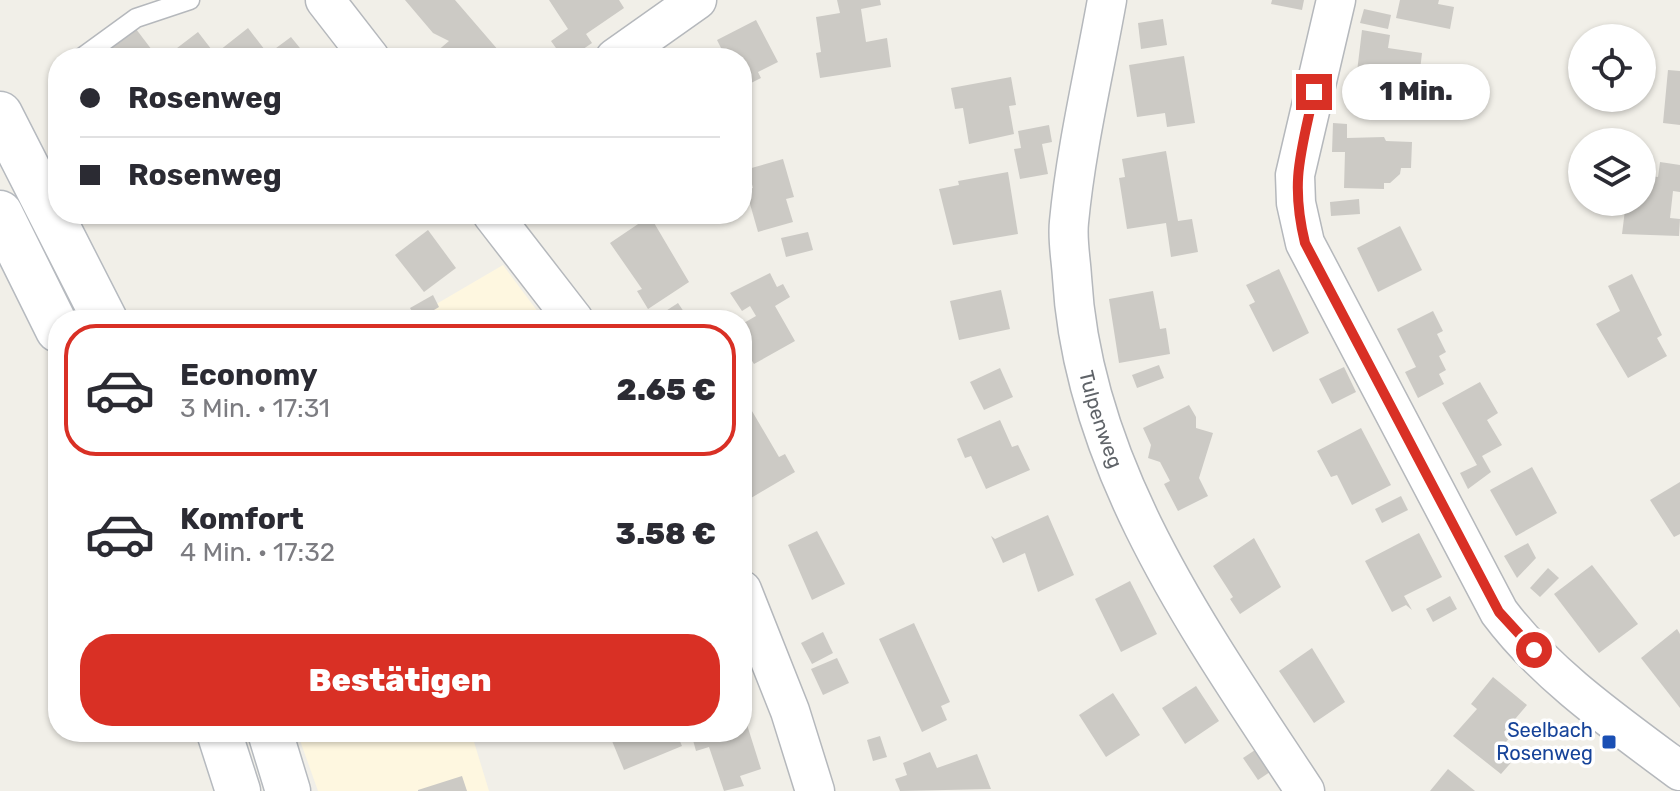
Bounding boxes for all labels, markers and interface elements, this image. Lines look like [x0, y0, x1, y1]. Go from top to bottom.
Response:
map controls [1568, 24, 1656, 216]
button: locate [1568, 24, 1656, 112]
callout: 1 Min. [1342, 64, 1490, 120]
route end [1296, 74, 1332, 110]
text: 1 Min. [1379, 76, 1453, 107]
text: Rosenweg [128, 80, 282, 116]
button: layers [1568, 128, 1656, 216]
text: Rosenweg [128, 157, 282, 193]
icon: car [84, 354, 156, 426]
text: Economy [180, 357, 318, 393]
street label: Tulpenweg [1074, 368, 1128, 471]
text: 2.65 € [617, 372, 716, 408]
text: 3 Min. · 17:31 [180, 393, 330, 424]
icon: car [84, 498, 156, 570]
text: Komfort [180, 501, 304, 537]
text: 3.58 € [616, 516, 716, 552]
text: 4 Min. · 17:32 [180, 537, 335, 568]
route start [1516, 632, 1552, 668]
button: Bestätigen [80, 634, 720, 726]
place label: Seelbach Rosenweg [1496, 718, 1593, 765]
marker: Seelbach Rosenweg [1600, 733, 1618, 751]

